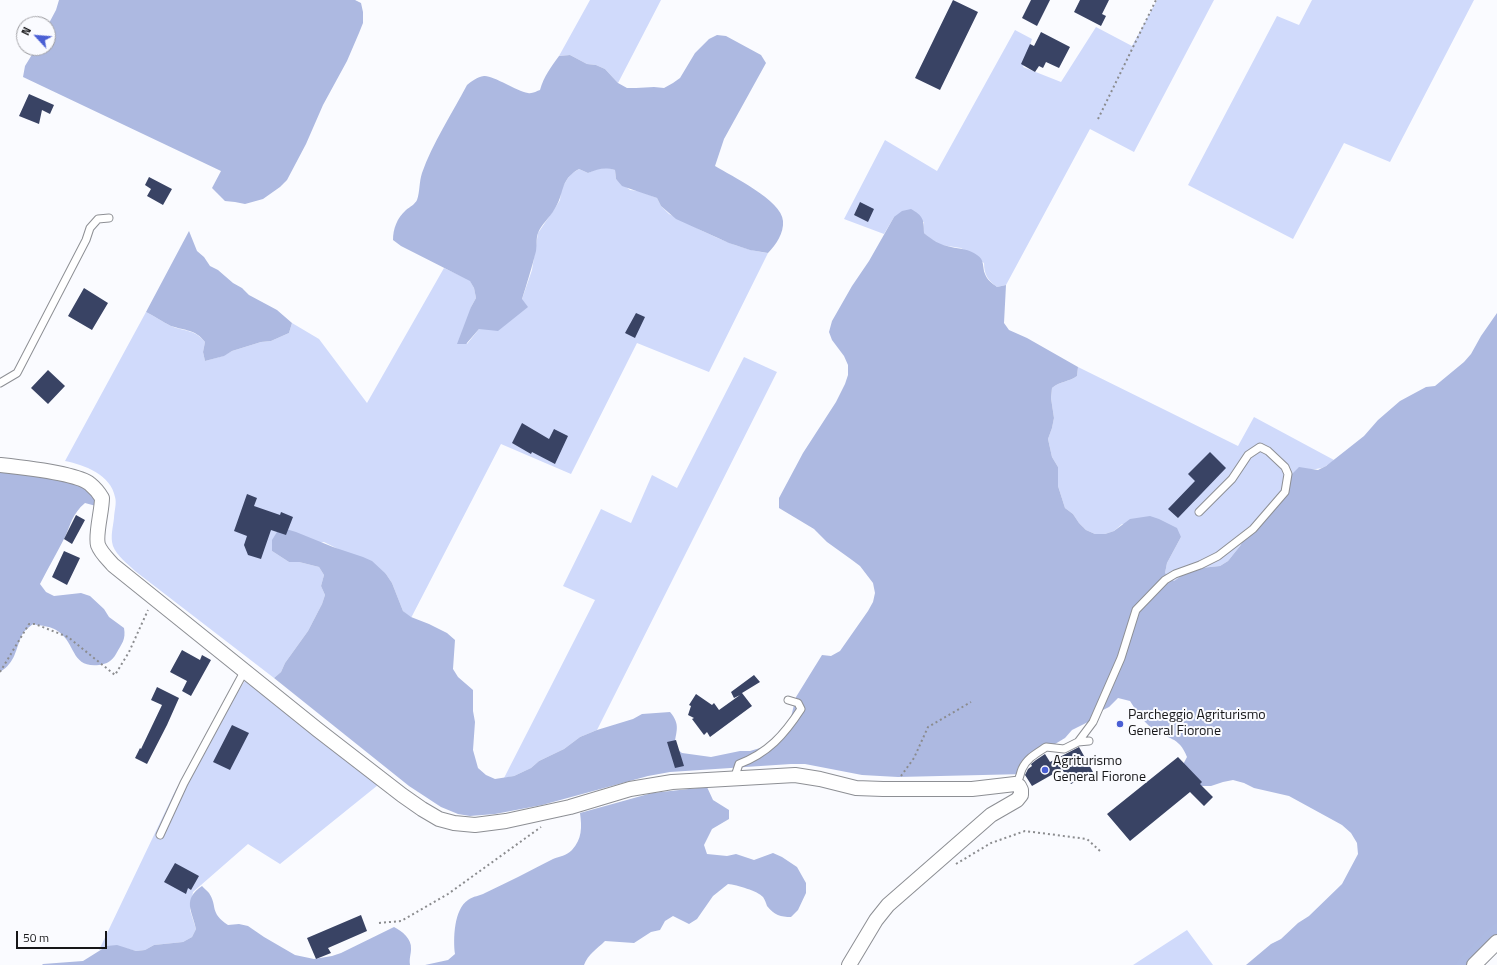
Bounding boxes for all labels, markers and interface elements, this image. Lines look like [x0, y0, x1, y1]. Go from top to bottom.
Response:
north arrow [16, 16, 56, 56]
text: N [17, 24, 35, 38]
place label: Parcheggio Agriturismo General Fiorone [1128, 708, 1266, 740]
marker: Parcheggio Agriturismo General Fiorone [1115, 719, 1125, 729]
place label: Agriturismo General Fiorone [1053, 754, 1146, 786]
marker: Agriturismo General Fiorone [1040, 765, 1050, 775]
scale bar [18, 923, 109, 949]
text: 50 m [23, 928, 49, 947]

